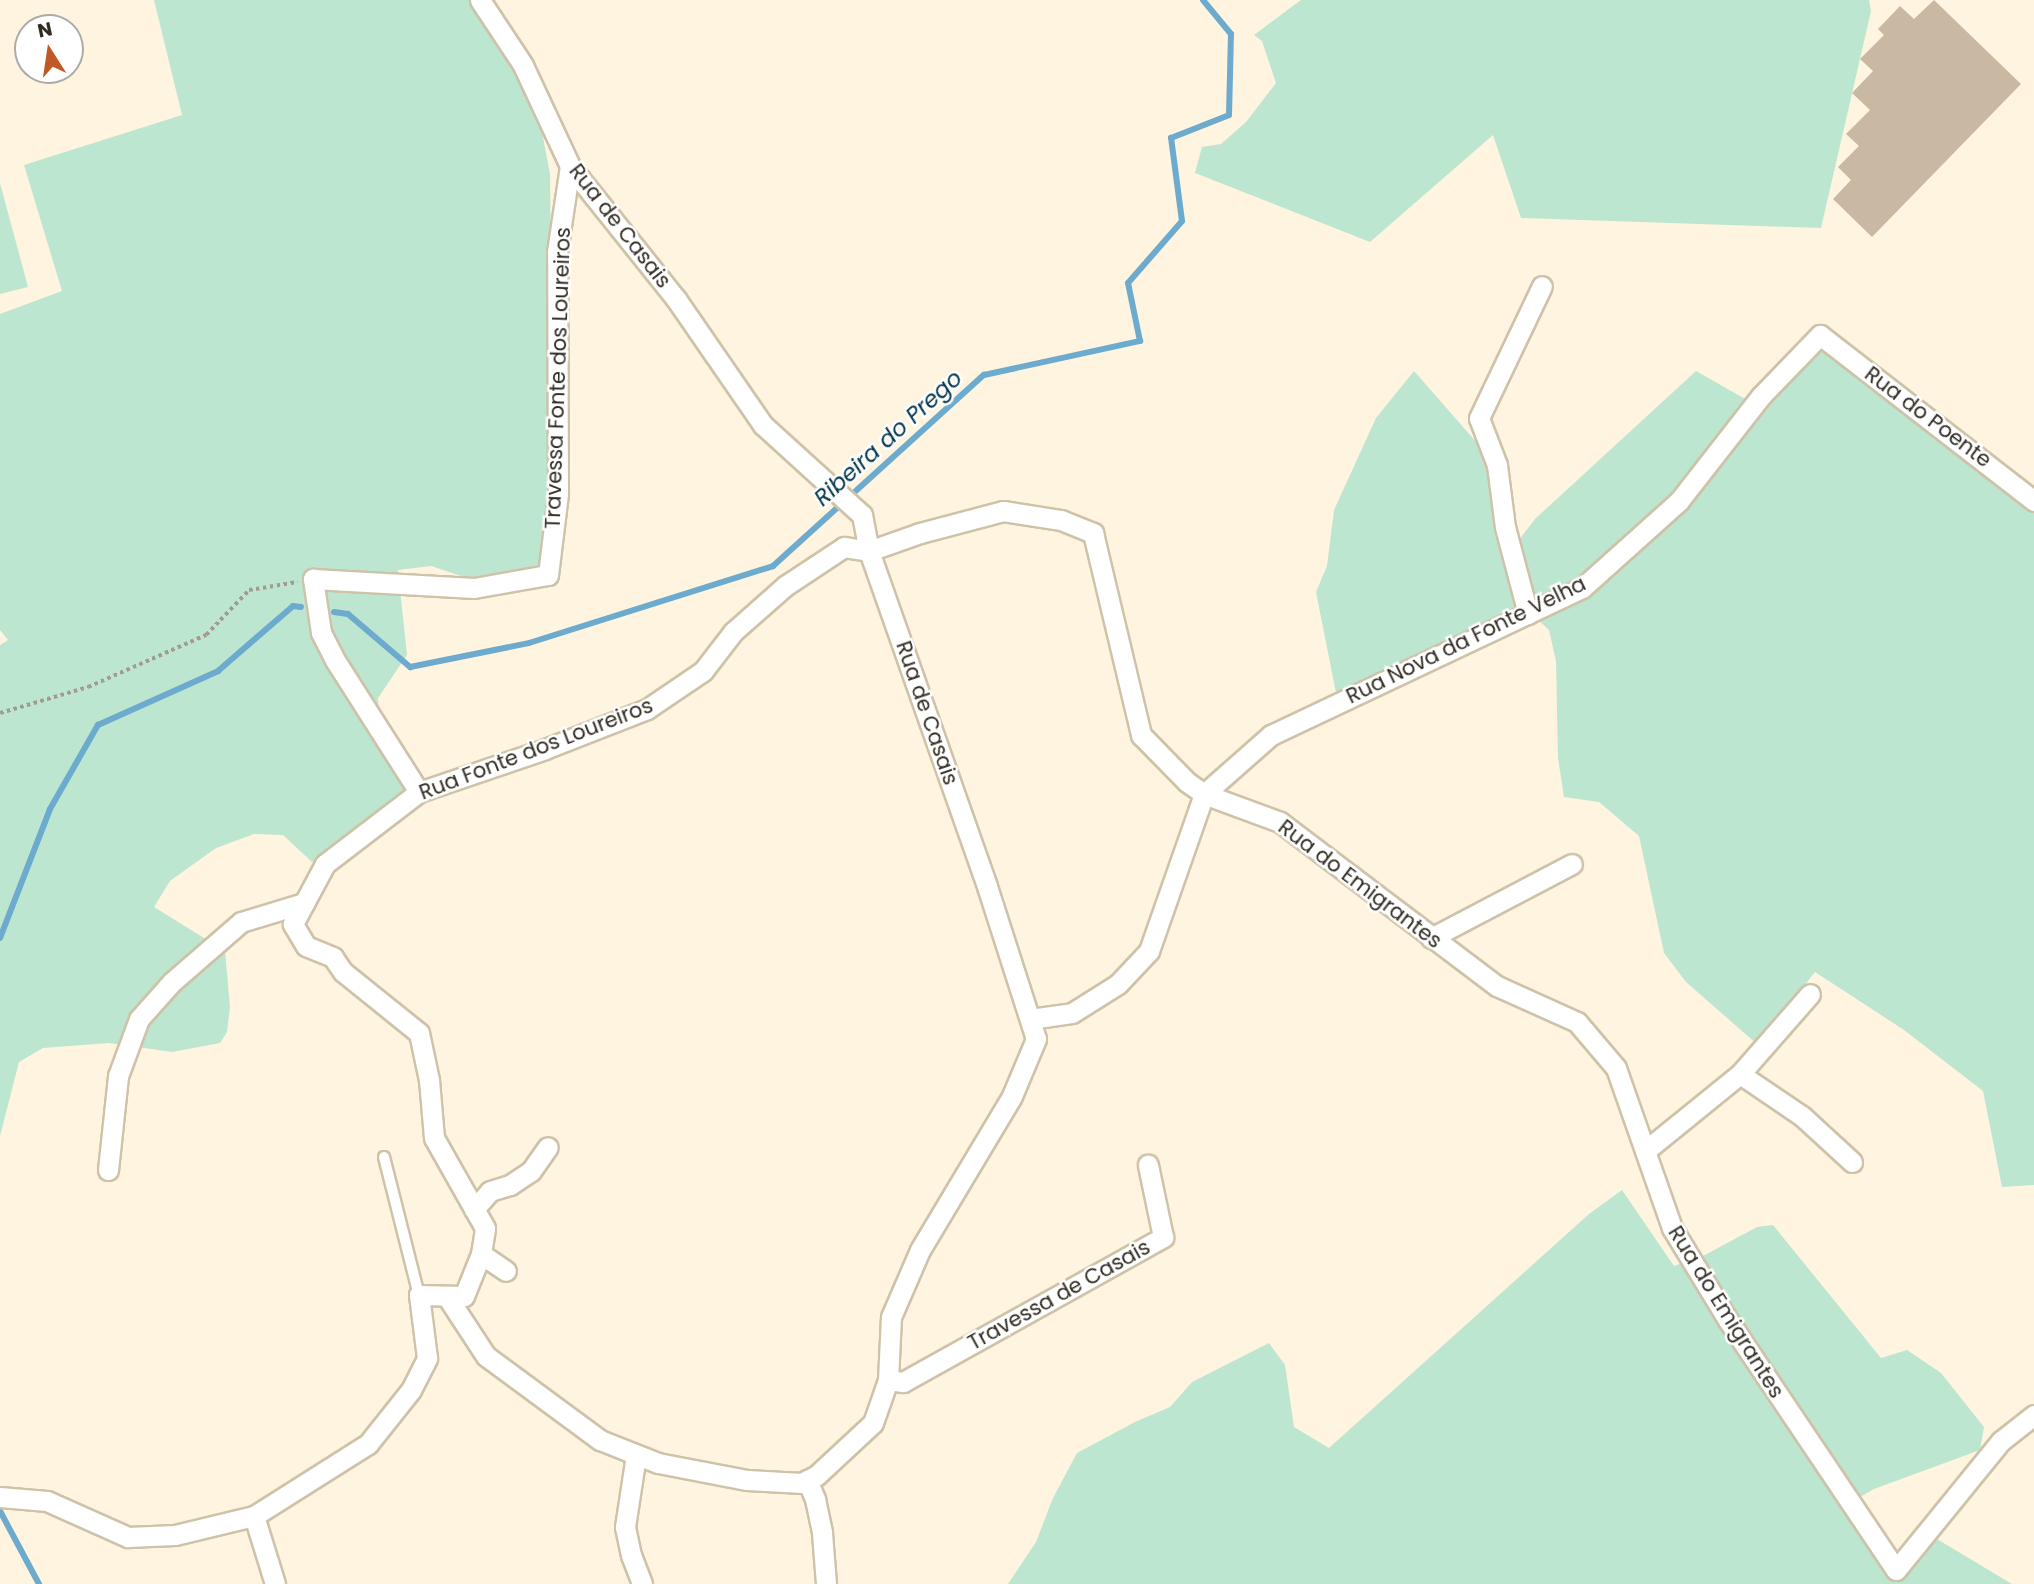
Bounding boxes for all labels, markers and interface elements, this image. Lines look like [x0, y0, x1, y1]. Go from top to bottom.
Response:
north arrow [14, 14, 84, 84]
text: N [35, 15, 55, 45]
street label: Rua de Casais [564, 159, 676, 293]
street label: Travessa Fonte dos Loureiros [540, 227, 576, 529]
street label: Rua do Poente [1860, 361, 1996, 473]
water label: Ribeira do Prego [808, 364, 968, 512]
street label: Rua Nova da Fonte Velha [1342, 571, 1590, 709]
street label: Rua de Casais [891, 638, 963, 788]
street label: Rua Fonte dos Loureiros [416, 693, 656, 805]
street label: Rua do Emigrantes [1273, 814, 1447, 954]
street label: Rua do Emigrantes [1663, 1221, 1789, 1403]
street label: Travessa de Casais [963, 1234, 1155, 1356]

